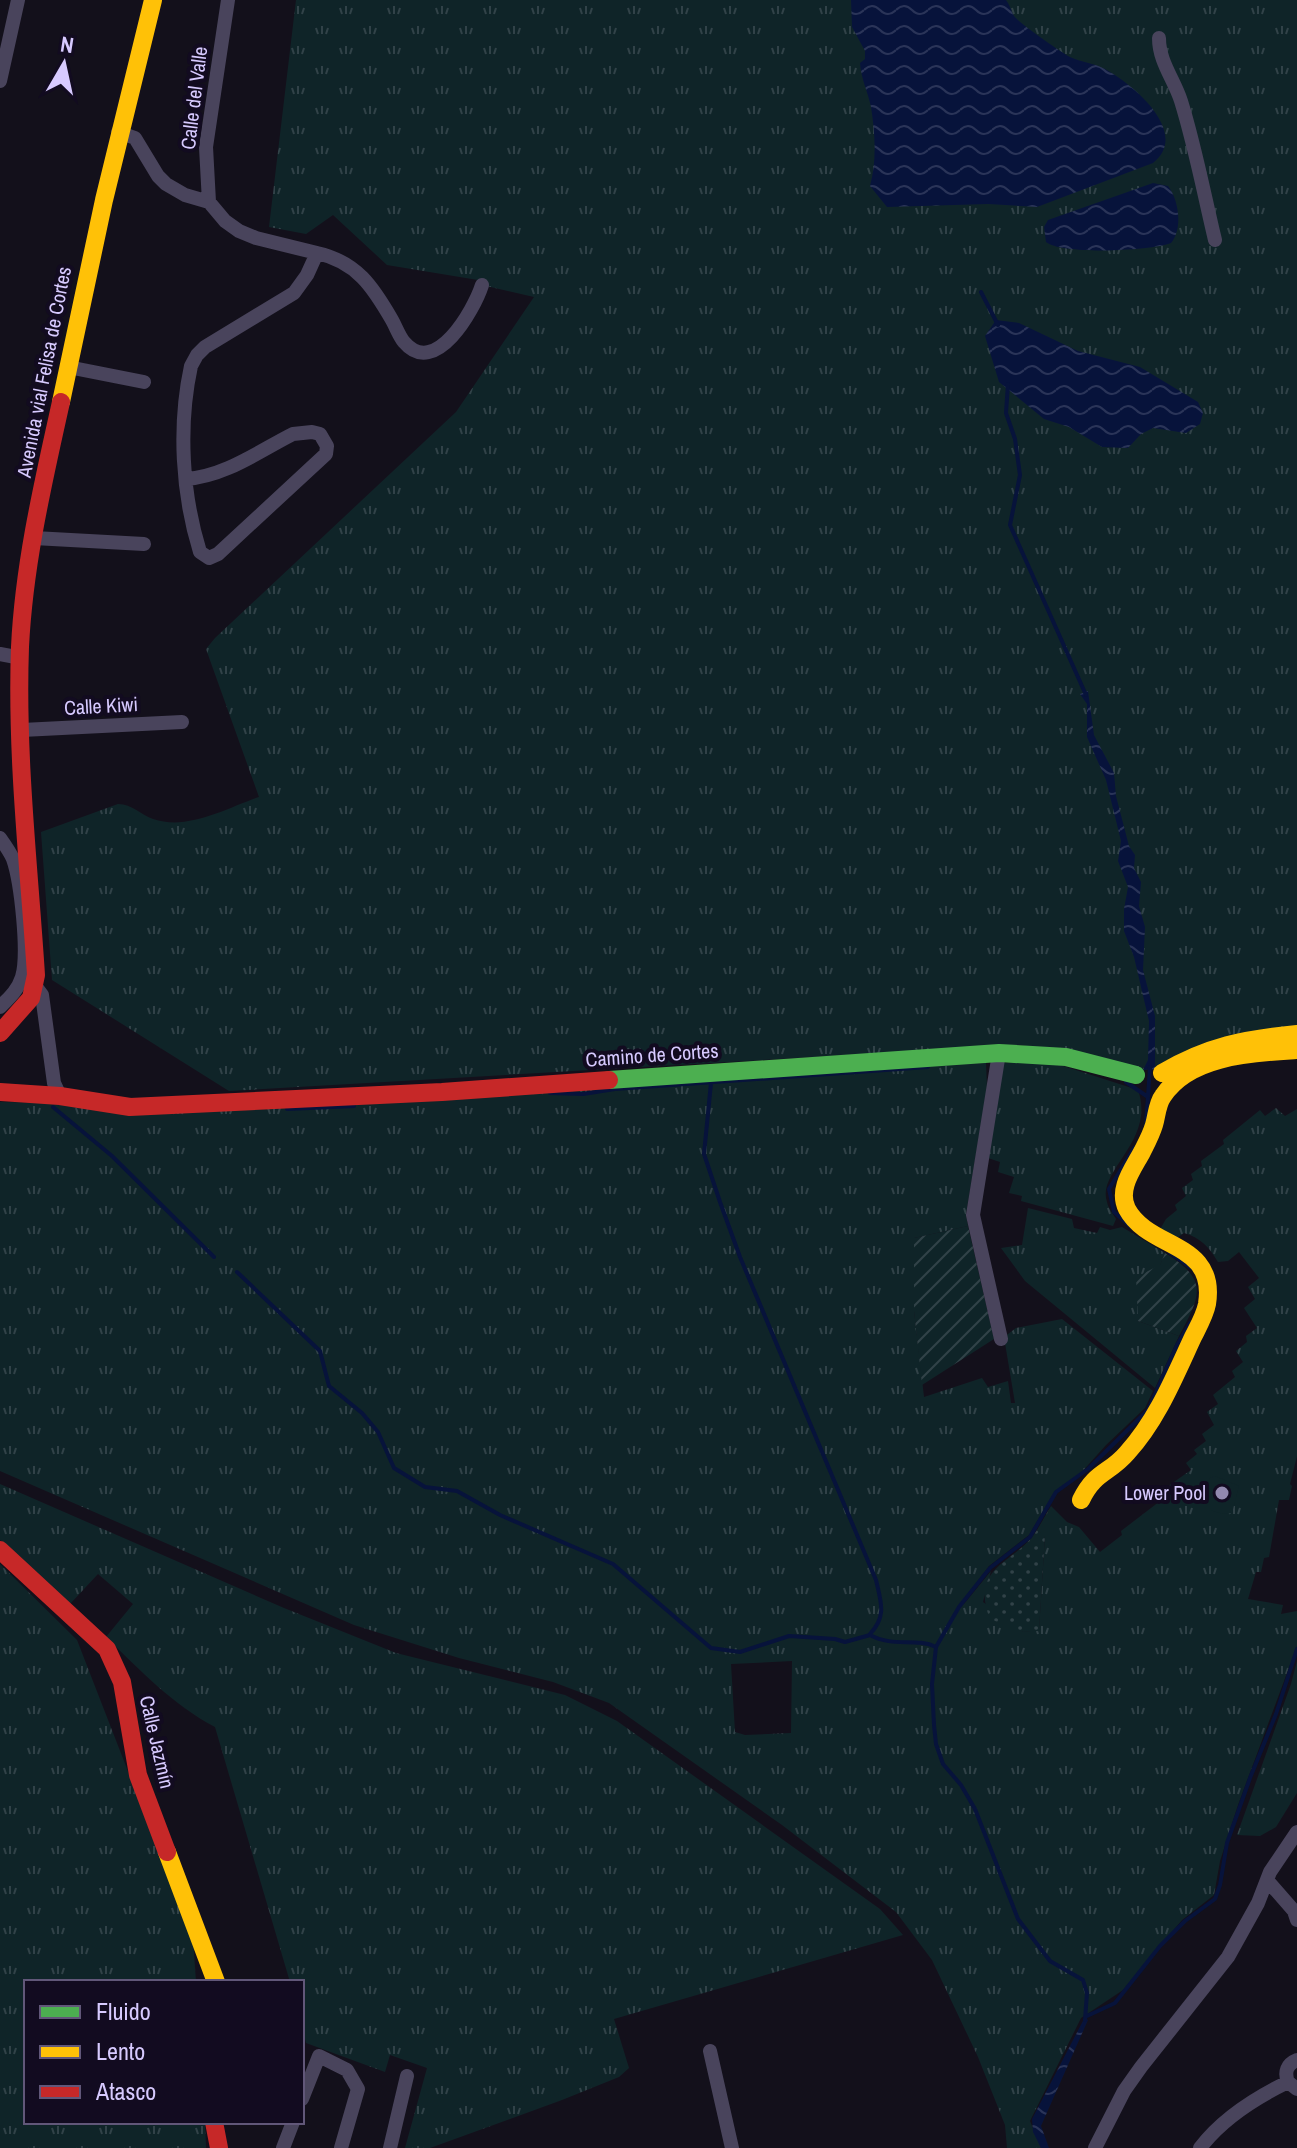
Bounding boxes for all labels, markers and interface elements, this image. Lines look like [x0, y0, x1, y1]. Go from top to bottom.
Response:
north arrow [24, 24, 104, 104]
text: N [58, 28, 76, 60]
street label: Calle del Valle [174, 45, 213, 151]
street label: Avenida vial Felisa de Cortes [10, 264, 77, 481]
street label: Calle Kiwi [63, 690, 139, 721]
street label: Camino de Cortes [585, 1036, 719, 1073]
place label: Lower Pool [1124, 1479, 1206, 1506]
marker: Lower Pool [1213, 1484, 1231, 1502]
street label: Calle Jazmín [134, 1693, 181, 1791]
legend [24, 1980, 304, 2124]
text: Fluido [96, 1995, 151, 2027]
text: Lento [96, 2035, 145, 2067]
text: Atasco [95, 2075, 156, 2107]

